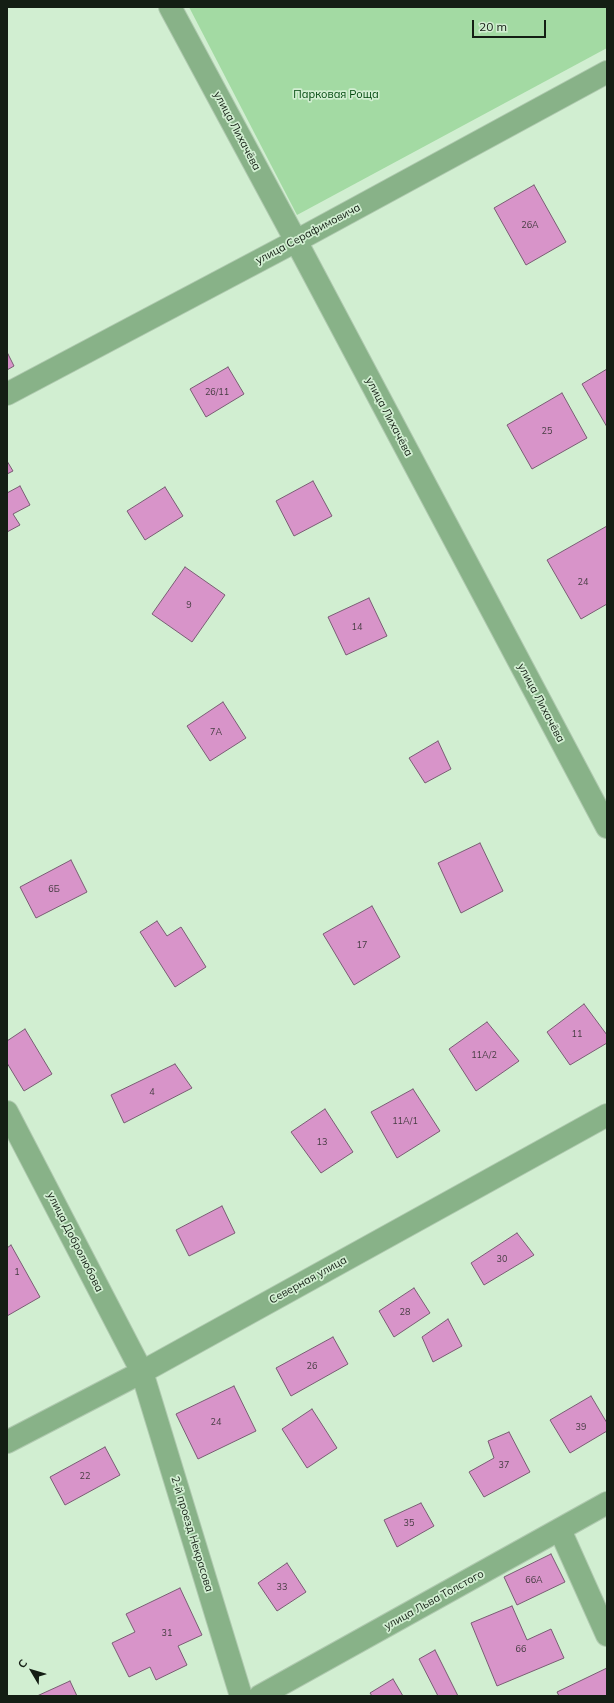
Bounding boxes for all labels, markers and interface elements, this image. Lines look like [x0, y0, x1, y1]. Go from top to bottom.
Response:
scale bar [474, 12, 548, 38]
text: 20 m [479, 19, 507, 34]
park label: Парковая Роща [293, 88, 379, 102]
street label: улица Лихачёва [211, 89, 263, 173]
street label: улица Серафимовича [253, 201, 363, 267]
house number: 26А [521, 220, 539, 230]
street label: улица Лихачёва [363, 375, 415, 459]
house number: 26/11 [205, 387, 229, 397]
house number: 25 [542, 426, 552, 436]
house number: 24 [578, 577, 588, 587]
house number: 9 [186, 600, 192, 610]
house number: 14 [352, 622, 362, 632]
street label: улица Лихачёва [515, 661, 567, 745]
house number: 7А [210, 727, 222, 737]
house number: 6Б [48, 884, 60, 894]
house number: 17 [357, 940, 367, 950]
house number: 11 [572, 1029, 582, 1039]
house number: 11А/2 [471, 1050, 497, 1060]
house number: 4 [149, 1087, 155, 1097]
house number: 11А/1 [392, 1116, 418, 1126]
house number: 13 [317, 1137, 327, 1147]
street label: улица Добролюбова [44, 1190, 106, 1294]
street label: Северная улица [267, 1253, 349, 1307]
house number: 30 [497, 1254, 507, 1264]
house number: 1 [14, 1267, 20, 1277]
house number: 28 [400, 1307, 410, 1317]
house number: 26 [307, 1361, 317, 1371]
house number: 24 [211, 1417, 221, 1427]
house number: 39 [576, 1422, 586, 1432]
house number: 37 [499, 1460, 509, 1470]
house number: 22 [80, 1471, 90, 1481]
street label: 2-й проезд Некрасова [168, 1475, 216, 1593]
house number: 35 [404, 1518, 414, 1528]
street label: улица Льва Толстого [382, 1567, 486, 1633]
house number: 66А [525, 1575, 543, 1585]
house number: 33 [277, 1582, 287, 1592]
house number: 31 [162, 1628, 172, 1638]
house number: 66 [516, 1644, 526, 1654]
north arrow [12, 1651, 52, 1691]
text: С [15, 1656, 30, 1671]

